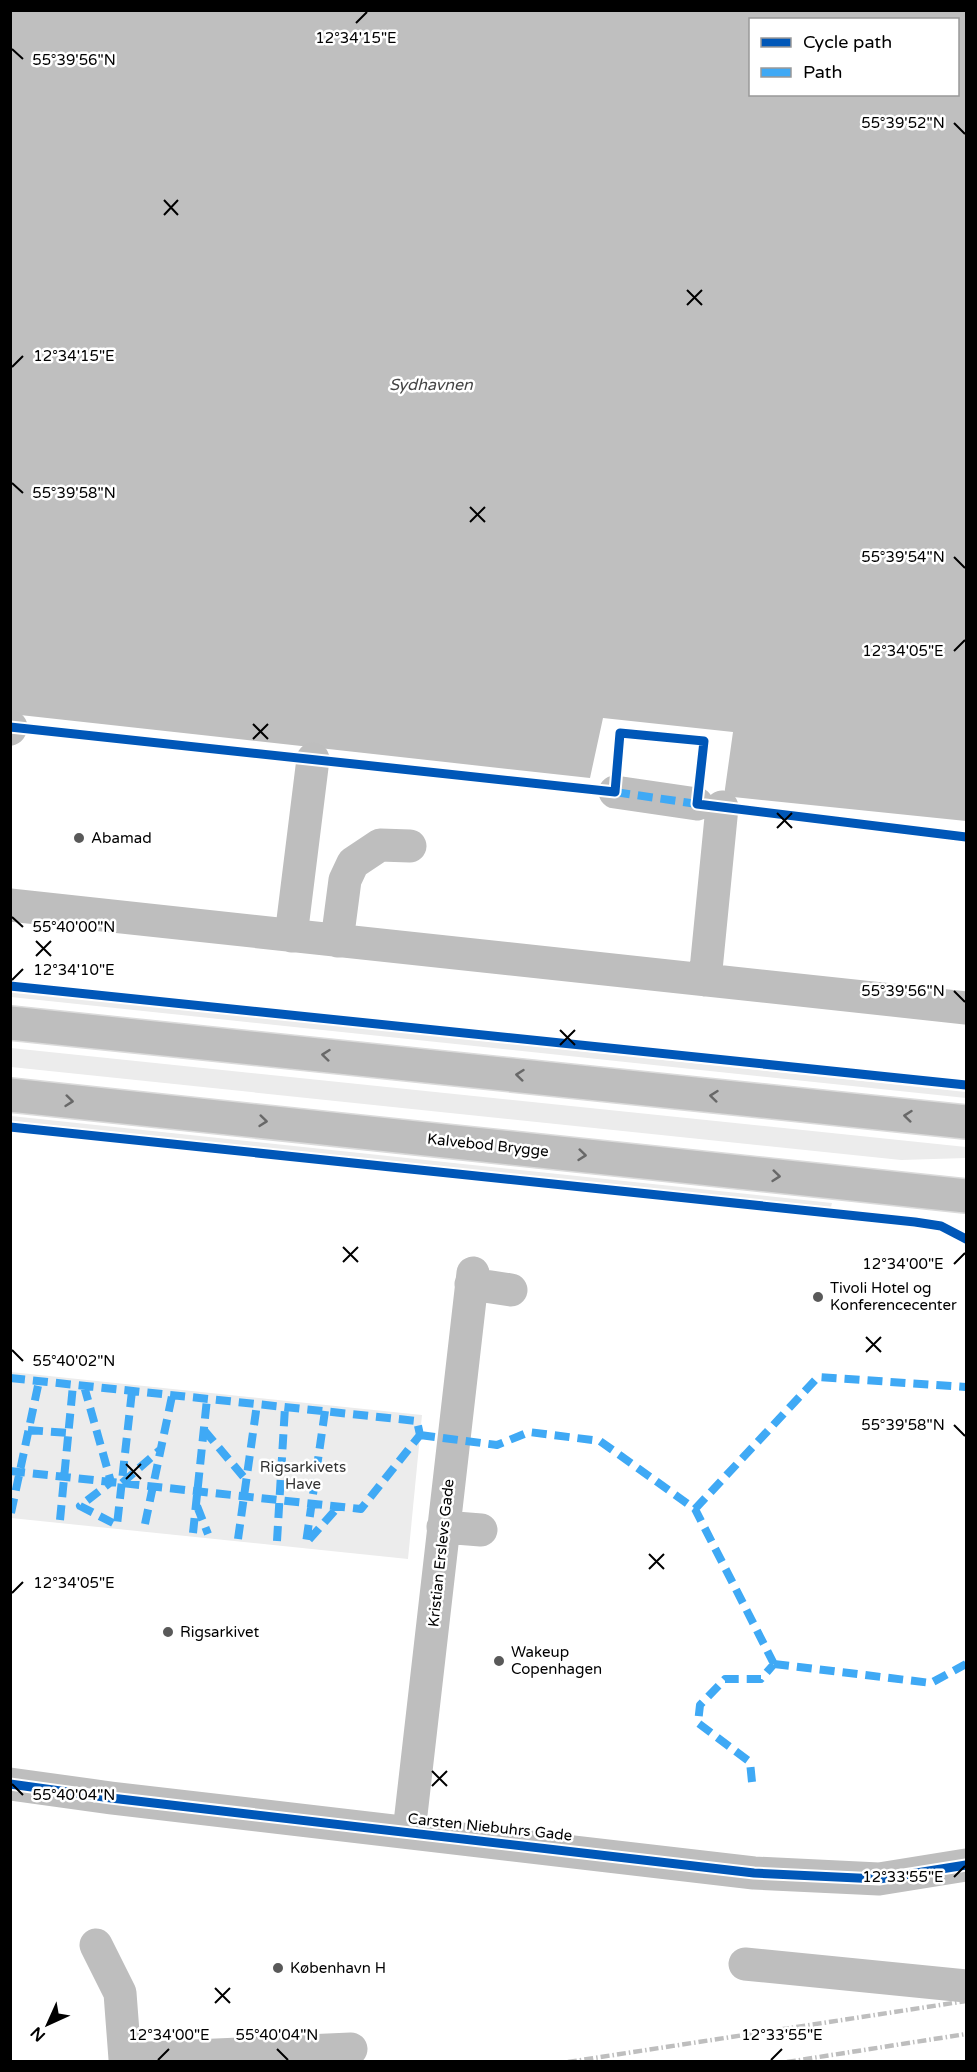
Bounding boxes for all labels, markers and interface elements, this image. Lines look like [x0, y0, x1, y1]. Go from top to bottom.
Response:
legend [749, 18, 959, 96]
text: 12°34'15"E [315, 29, 397, 47]
text: Cycle path [803, 31, 892, 53]
text: 55°39'56"N [32, 51, 116, 69]
text: Path [803, 61, 842, 83]
text: 55°39'52"N [861, 114, 945, 132]
text: 12°34'15"E [33, 347, 115, 365]
water label: Sydhavnen [389, 375, 474, 395]
text: 55°39'58"N [32, 484, 116, 502]
text: 55°39'54"N [861, 548, 945, 566]
text: 12°34'05"E [862, 642, 944, 660]
place label: Abamad [91, 829, 152, 847]
marker: Abamad [72, 831, 86, 845]
text: 55°40'00"N [33, 918, 115, 936]
text: 12°34'10"E [33, 961, 115, 979]
text: 55°39'56"N [861, 982, 945, 1000]
one-way arrow [322, 1049, 331, 1062]
one-way arrow [516, 1069, 525, 1082]
one-way arrow [710, 1090, 719, 1102]
one-way arrow [64, 1094, 73, 1107]
one-way arrow [904, 1110, 913, 1123]
one-way arrow [258, 1115, 267, 1127]
street label: Kalvebod Brygge [426, 1130, 550, 1160]
one-way arrow [577, 1148, 586, 1161]
one-way arrow [771, 1169, 780, 1182]
text: 12°34'00"E [862, 1255, 944, 1273]
place label: Tivoli Hotel og Konferencecenter [830, 1279, 957, 1314]
marker: Tivoli Hotel og Konferencecenter [811, 1290, 825, 1304]
text: 55°40'02"N [33, 1352, 115, 1370]
text: 55°39'58"N [861, 1416, 945, 1434]
park label: Rigsarkivets Have [260, 1458, 346, 1493]
street label: Kristian Erslevs Gade [424, 1478, 458, 1628]
text: 12°34'05"E [33, 1574, 115, 1592]
place label: Rigsarkivet [180, 1623, 260, 1641]
marker: Rigsarkivet [161, 1625, 175, 1639]
place label: Wakeup Copenhagen [511, 1643, 602, 1678]
marker: Wakeup Copenhagen [492, 1654, 506, 1668]
text: 55°40'04"N [33, 1786, 115, 1804]
street label: Carsten Niebuhrs Gade [407, 1809, 573, 1845]
text: 12°33'55"E [862, 1868, 944, 1886]
place label: København H [290, 1959, 386, 1977]
marker: København H [271, 1961, 285, 1975]
north arrow [18, 1994, 78, 2054]
text: N [26, 2022, 50, 2046]
text: 12°34'00"E [128, 2026, 210, 2044]
text: 55°40'04"N [236, 2026, 318, 2044]
text: 12°33'55"E [741, 2026, 823, 2044]

